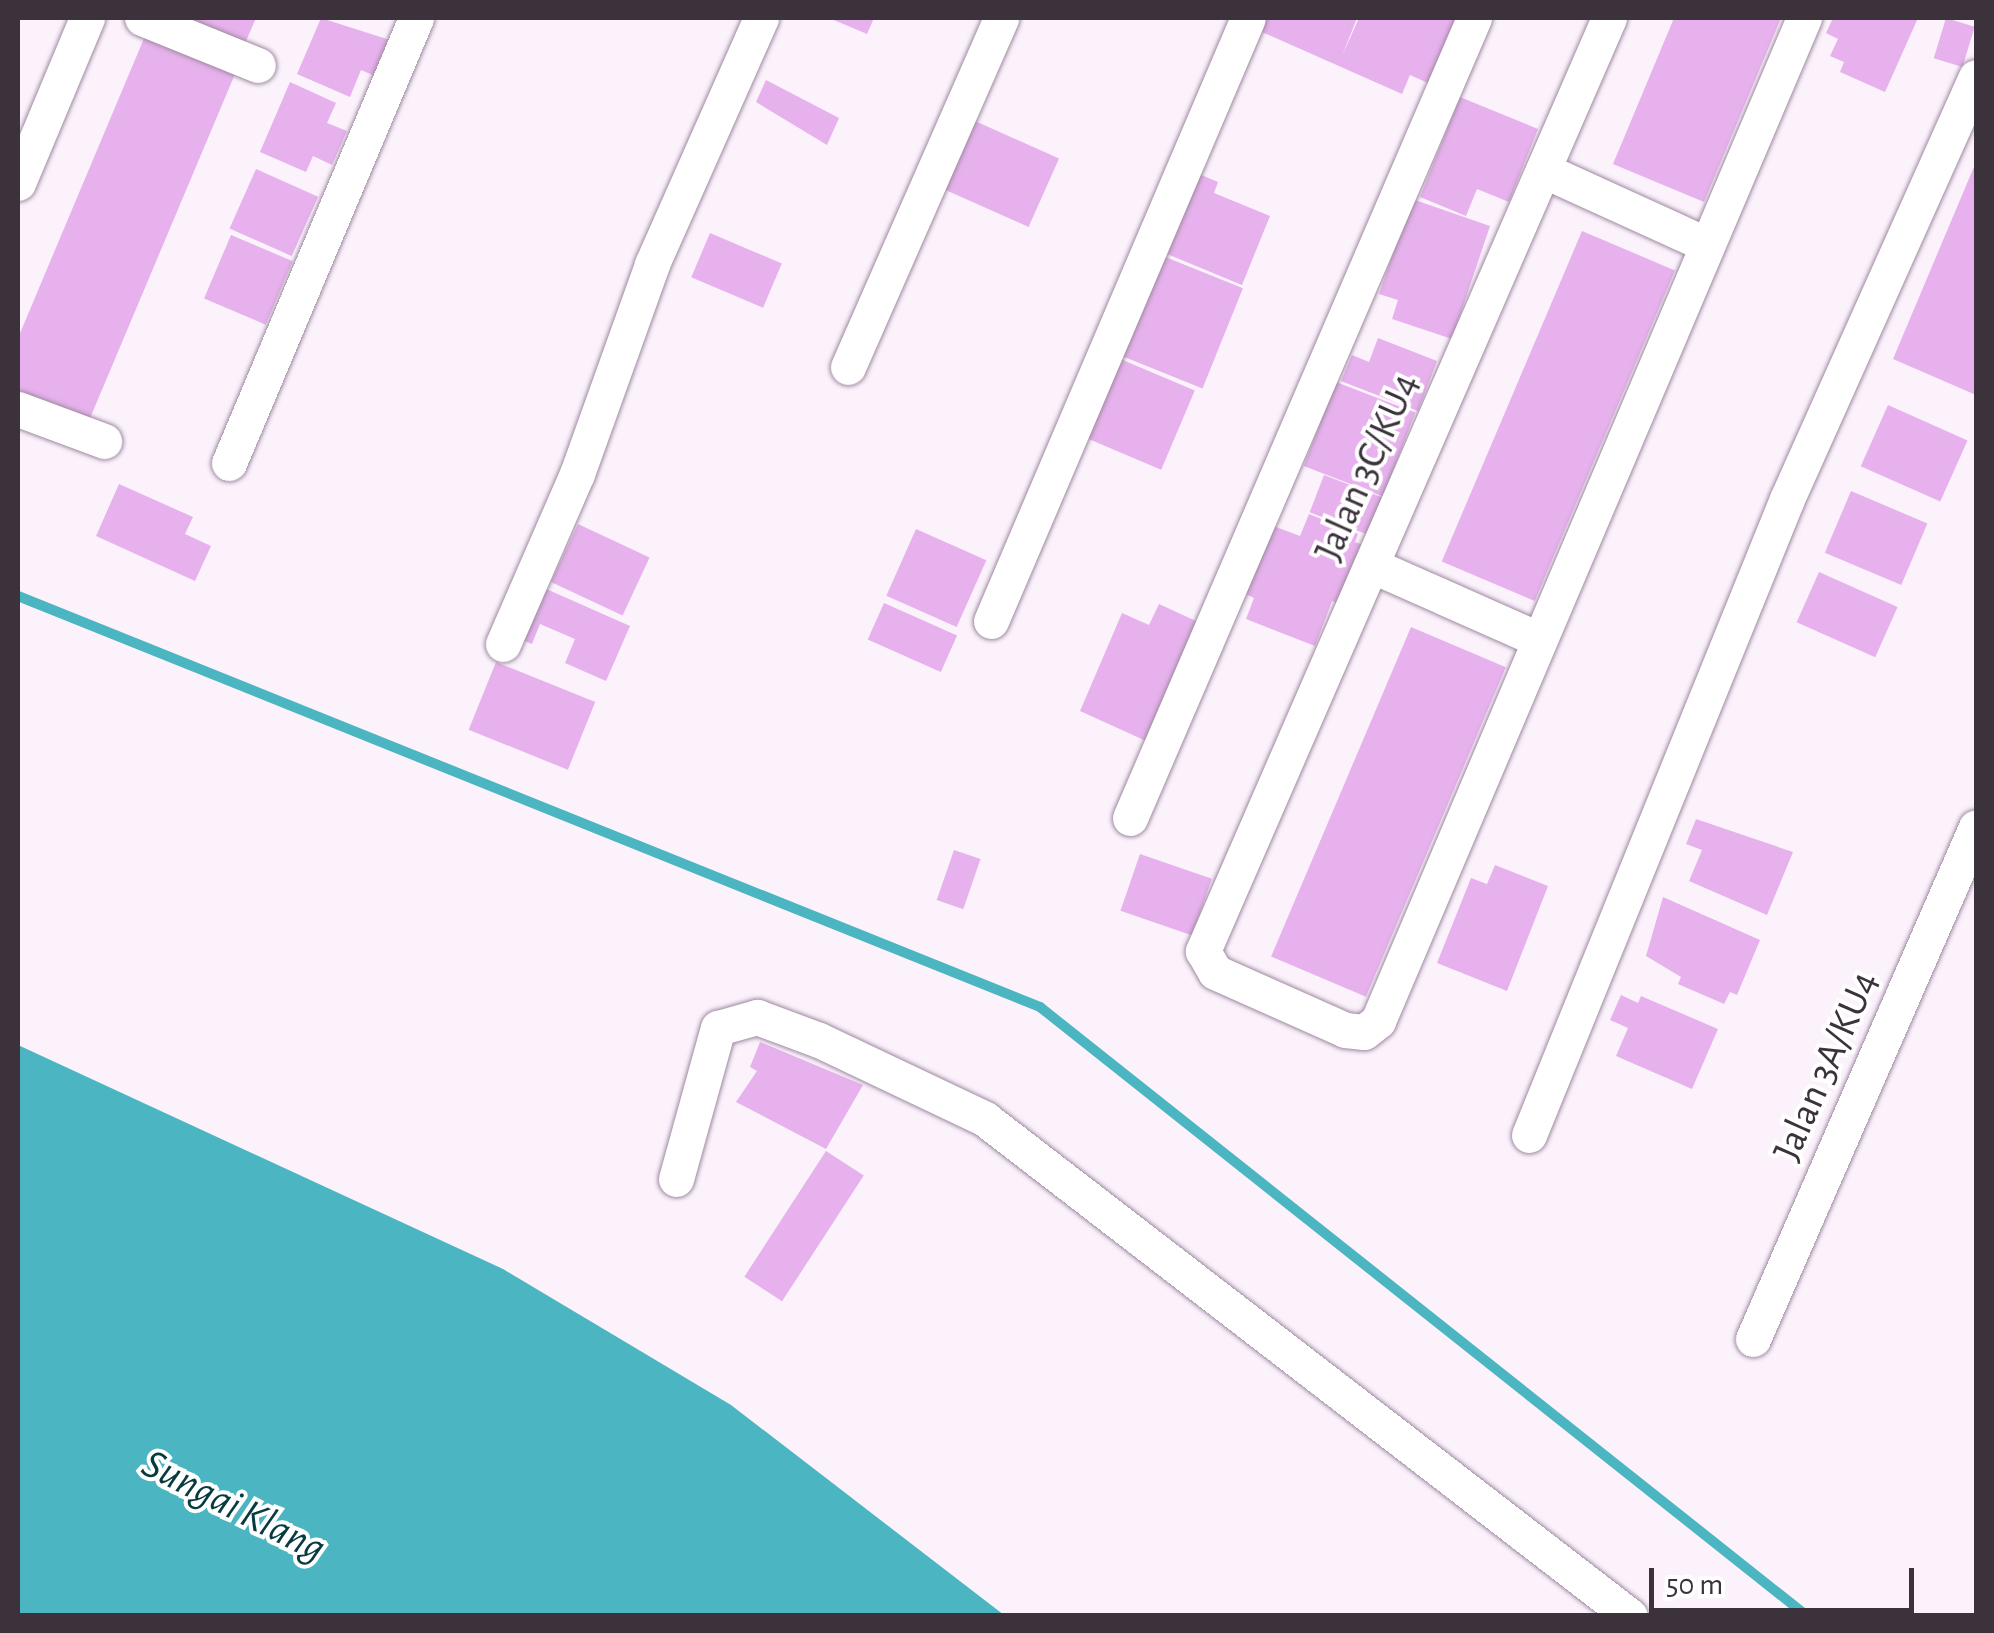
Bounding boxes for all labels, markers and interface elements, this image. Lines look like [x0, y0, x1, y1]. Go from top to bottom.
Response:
street label: Jalan 3C/KU4 [1304, 366, 1430, 568]
street label: Jalan 3A/KU4 [1763, 964, 1889, 1168]
water label: Sungai Klang [134, 1438, 334, 1574]
scale bar [1654, 1548, 1919, 1610]
text: 50 m [1666, 1570, 1723, 1600]

